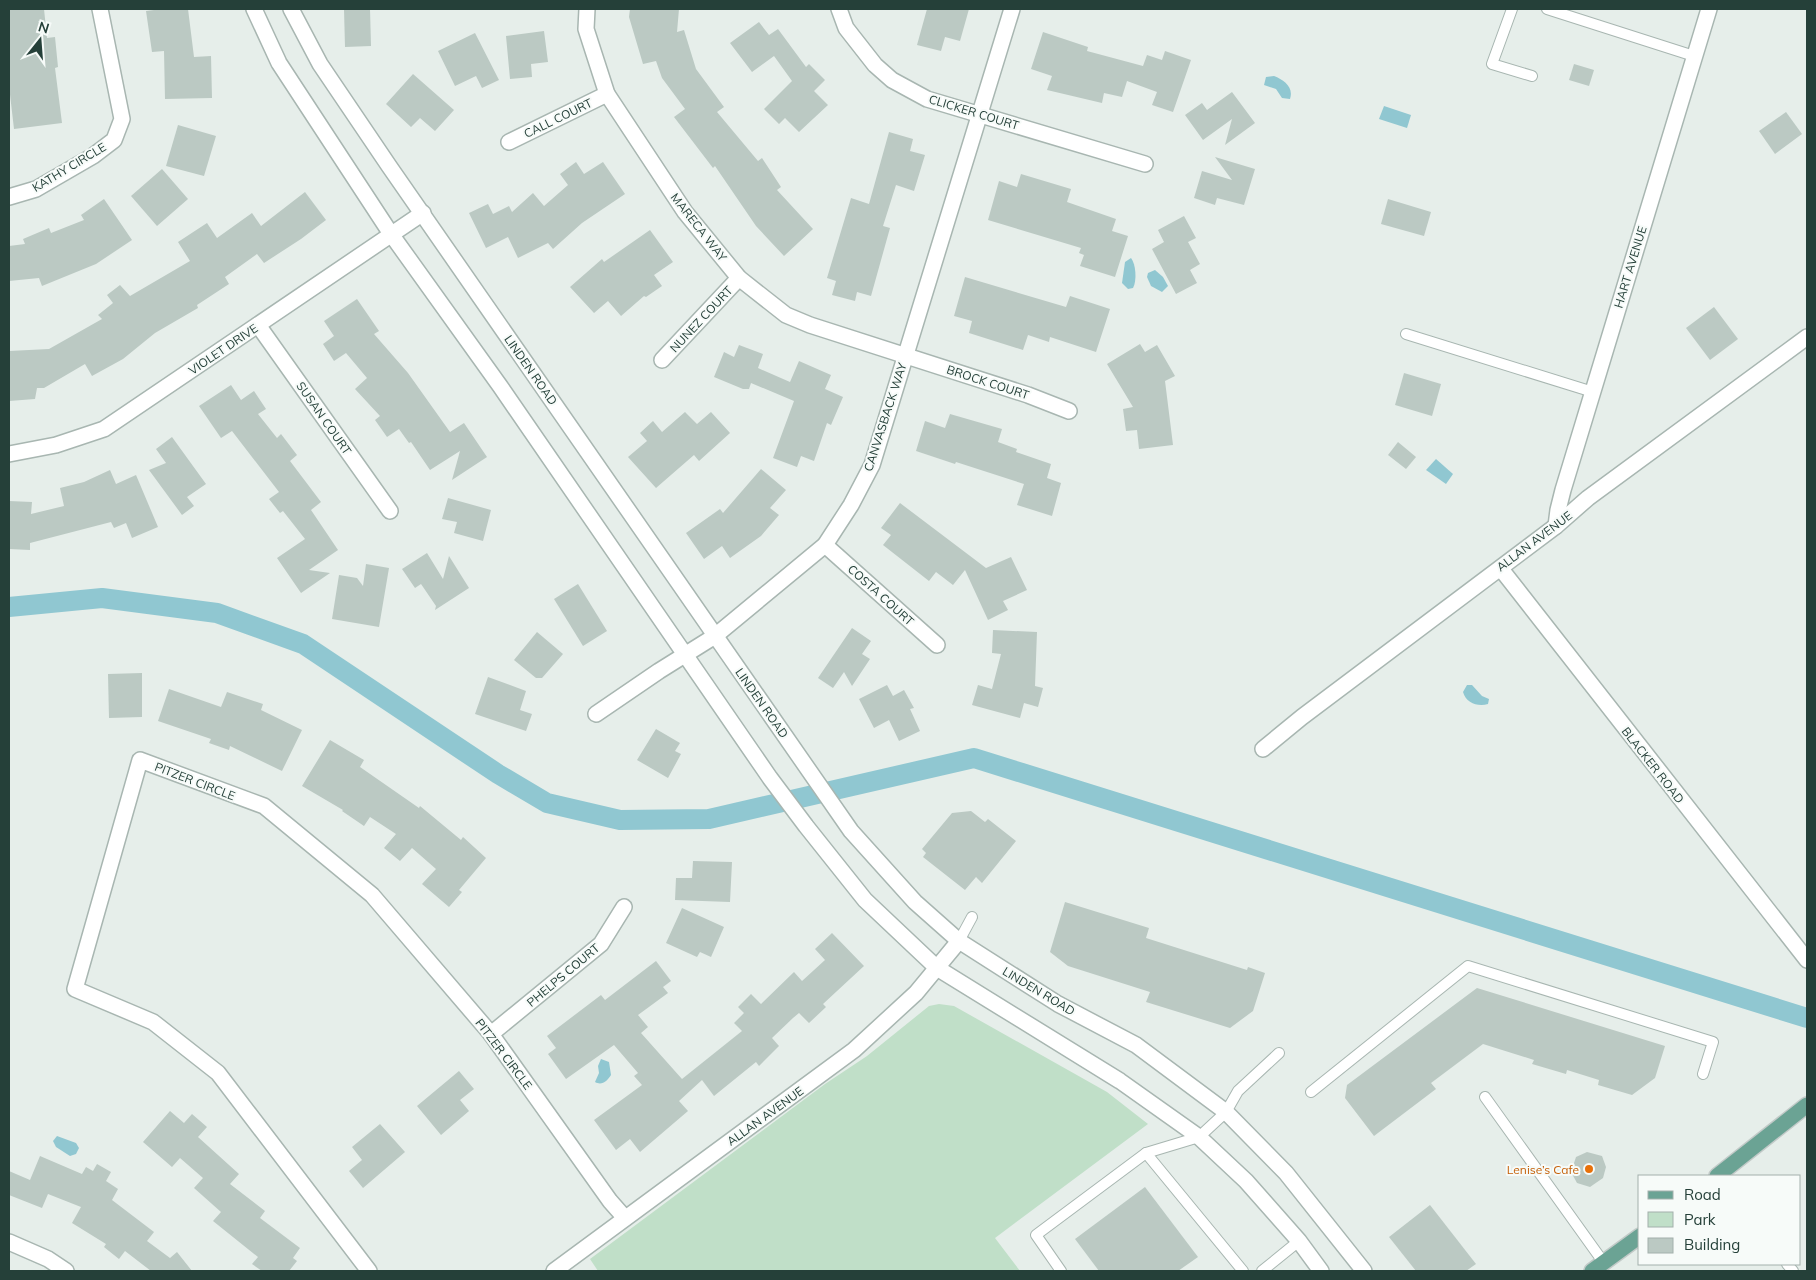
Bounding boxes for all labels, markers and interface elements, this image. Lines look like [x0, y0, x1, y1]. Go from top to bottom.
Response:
north arrow [15, 15, 65, 65]
text: N [36, 17, 51, 38]
street label: CLICKER COURT [927, 91, 1022, 133]
street label: CALL COURT [521, 95, 595, 141]
street label: KATHY CIRCLE [29, 139, 109, 195]
street label: MARECA WAY [668, 190, 731, 265]
street label: HART AVENUE [1610, 224, 1650, 310]
street label: NUNEZ COURT [666, 282, 736, 355]
street label: VIOLET DRIVE [185, 320, 261, 378]
street label: LINDEN ROAD [501, 332, 561, 408]
street label: CANVASBACK WAY [860, 360, 910, 473]
street label: BROCK COURT [945, 362, 1032, 403]
street label: SUSAN COURT [293, 379, 355, 458]
street label: ALLAN AVENUE [1493, 508, 1575, 574]
street label: COSTA COURT [845, 561, 918, 629]
street label: LINDEN ROAD [732, 665, 792, 741]
street label: BLACKER ROAD [1619, 724, 1687, 806]
street label: PITZER CIRCLE [153, 759, 237, 803]
street label: PHELPS COURT [524, 940, 603, 1010]
street label: LINDEN ROAD [1000, 963, 1078, 1019]
street label: PITZER CIRCLE [472, 1015, 536, 1093]
street label: ALLAN AVENUE [724, 1083, 806, 1149]
place label: Lenise’s Cafe [1507, 1162, 1579, 1177]
marker: Lenise’s Cafe [1583, 1163, 1595, 1175]
legend [1638, 1175, 1801, 1265]
text: Road [1684, 1185, 1721, 1204]
text: Park [1684, 1210, 1716, 1229]
text: Building [1684, 1235, 1740, 1254]

